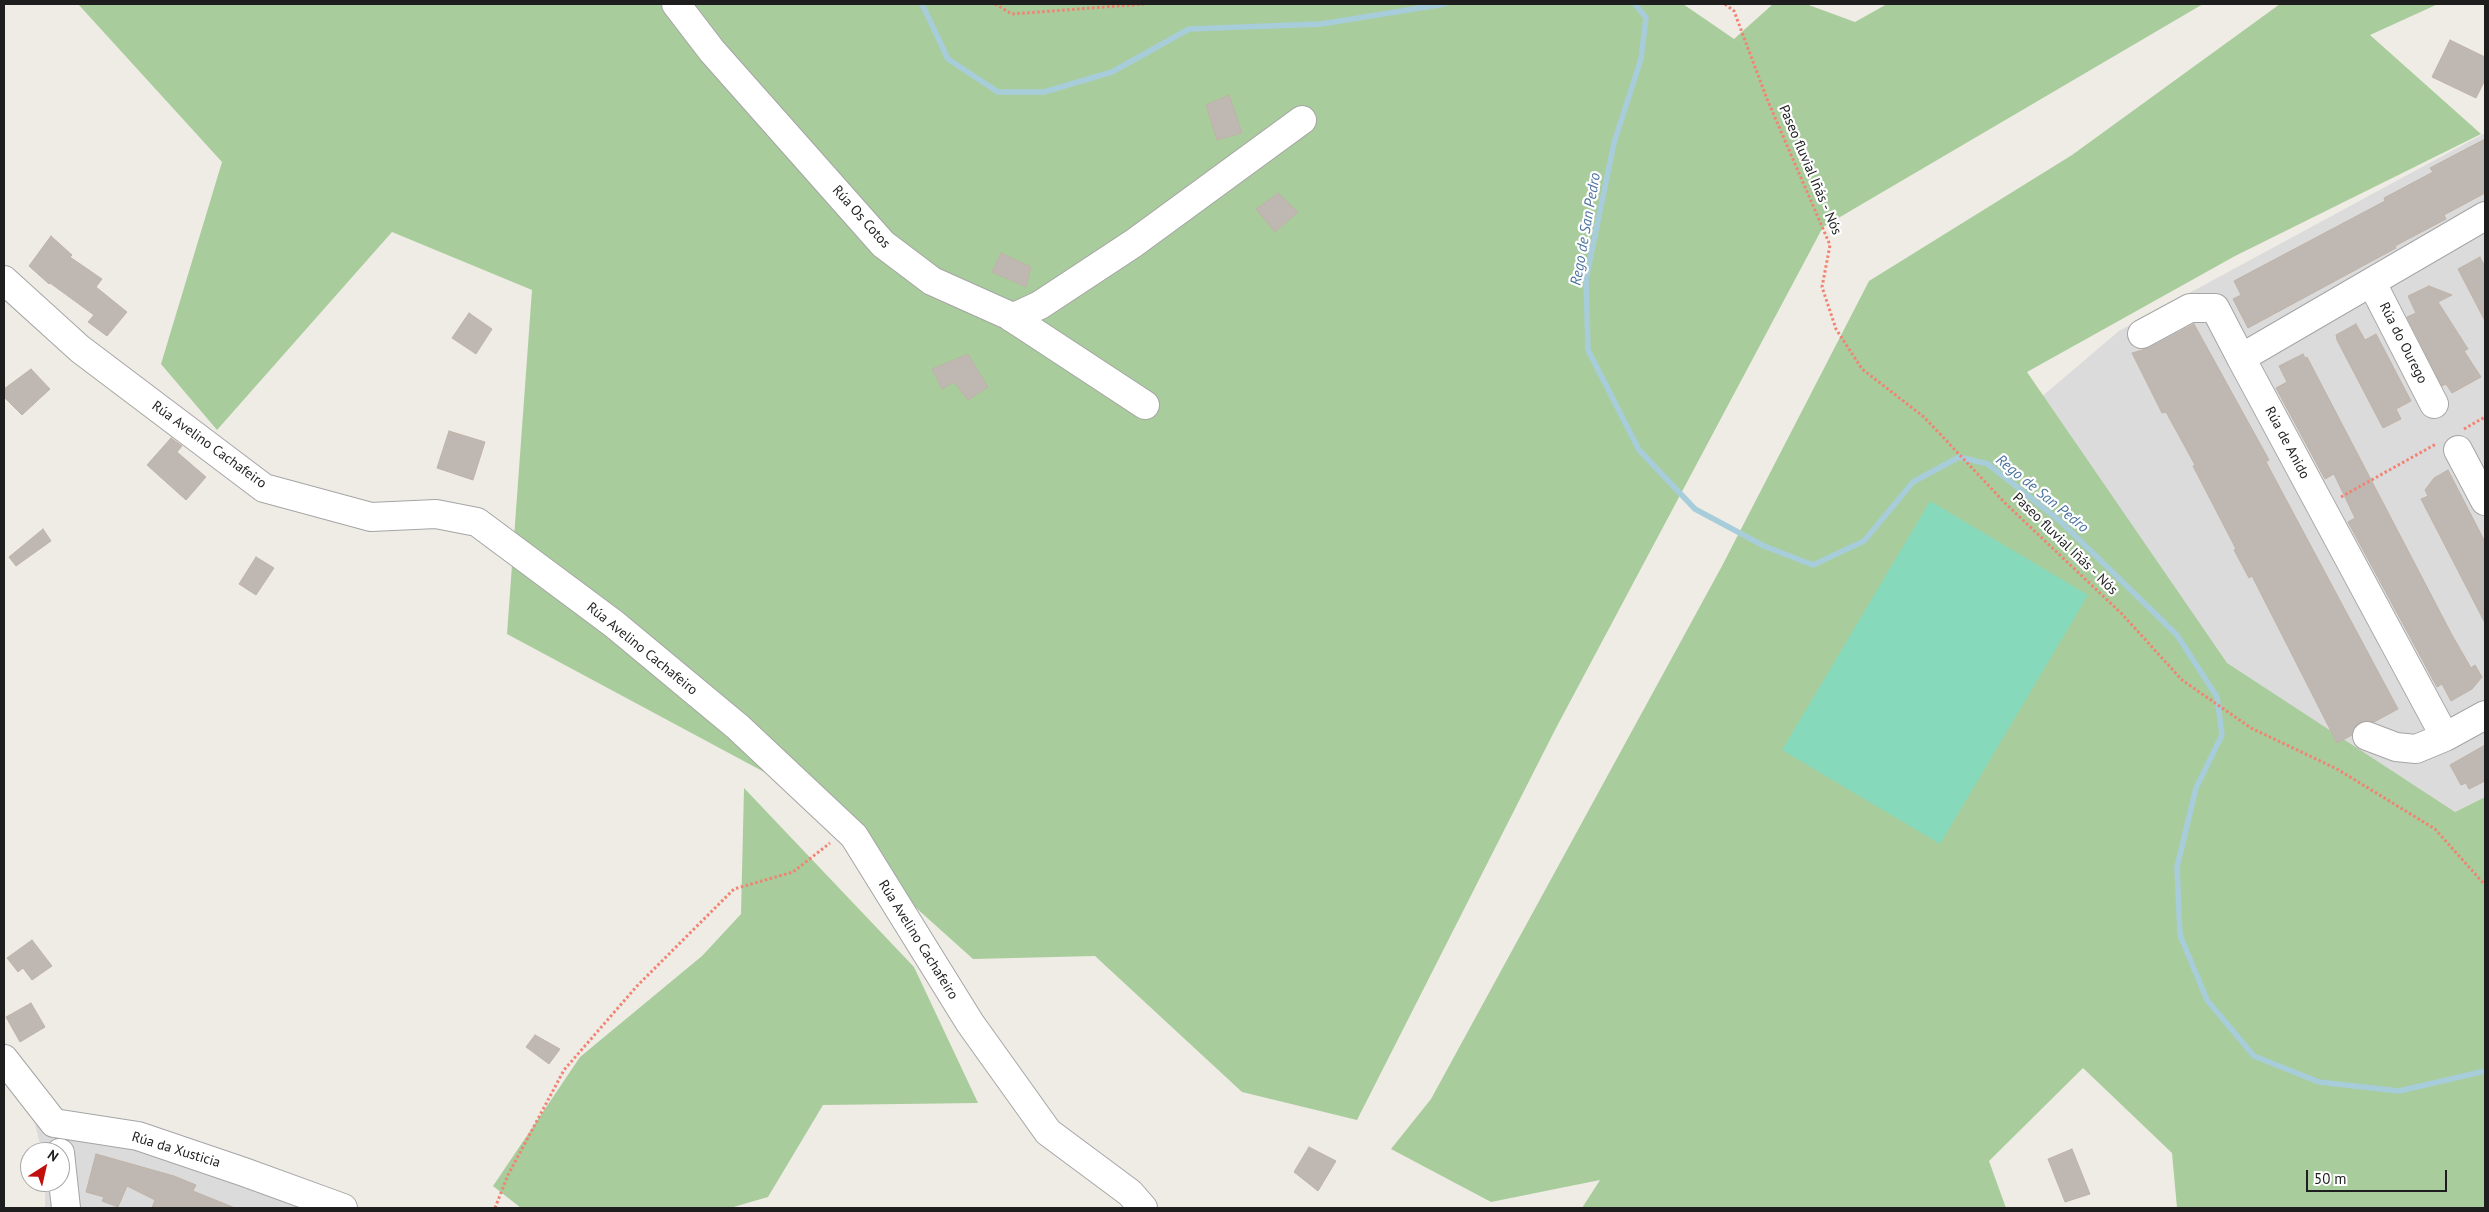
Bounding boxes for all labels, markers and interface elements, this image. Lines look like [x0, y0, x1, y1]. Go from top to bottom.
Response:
street label: Paseo fluvial Iñás - Nós [1775, 103, 1845, 237]
water label: Rego de San Pedro [1567, 171, 1605, 287]
street label: Rúa Os Cotos [828, 182, 894, 252]
street label: Rúa do Ourego [2375, 300, 2431, 386]
street label: Rúa Avelino Cachafeiro [148, 398, 270, 492]
street label: Rúa de Anido [2261, 404, 2313, 482]
water label: Rego de San Pedro [1992, 451, 2092, 537]
street label: Paseo fluvial Iñás - Nós [2009, 490, 2121, 598]
street label: Rúa Avelino Cachafeiro [583, 599, 701, 699]
street label: Rúa Avelino Cachafeiro [874, 877, 962, 1003]
street label: Rúa da Xusticia [130, 1129, 222, 1171]
north arrow [20, 1142, 70, 1192]
text: N [44, 1146, 62, 1166]
scale bar [2309, 1160, 2450, 1192]
text: 50 m [2314, 1169, 2347, 1188]

